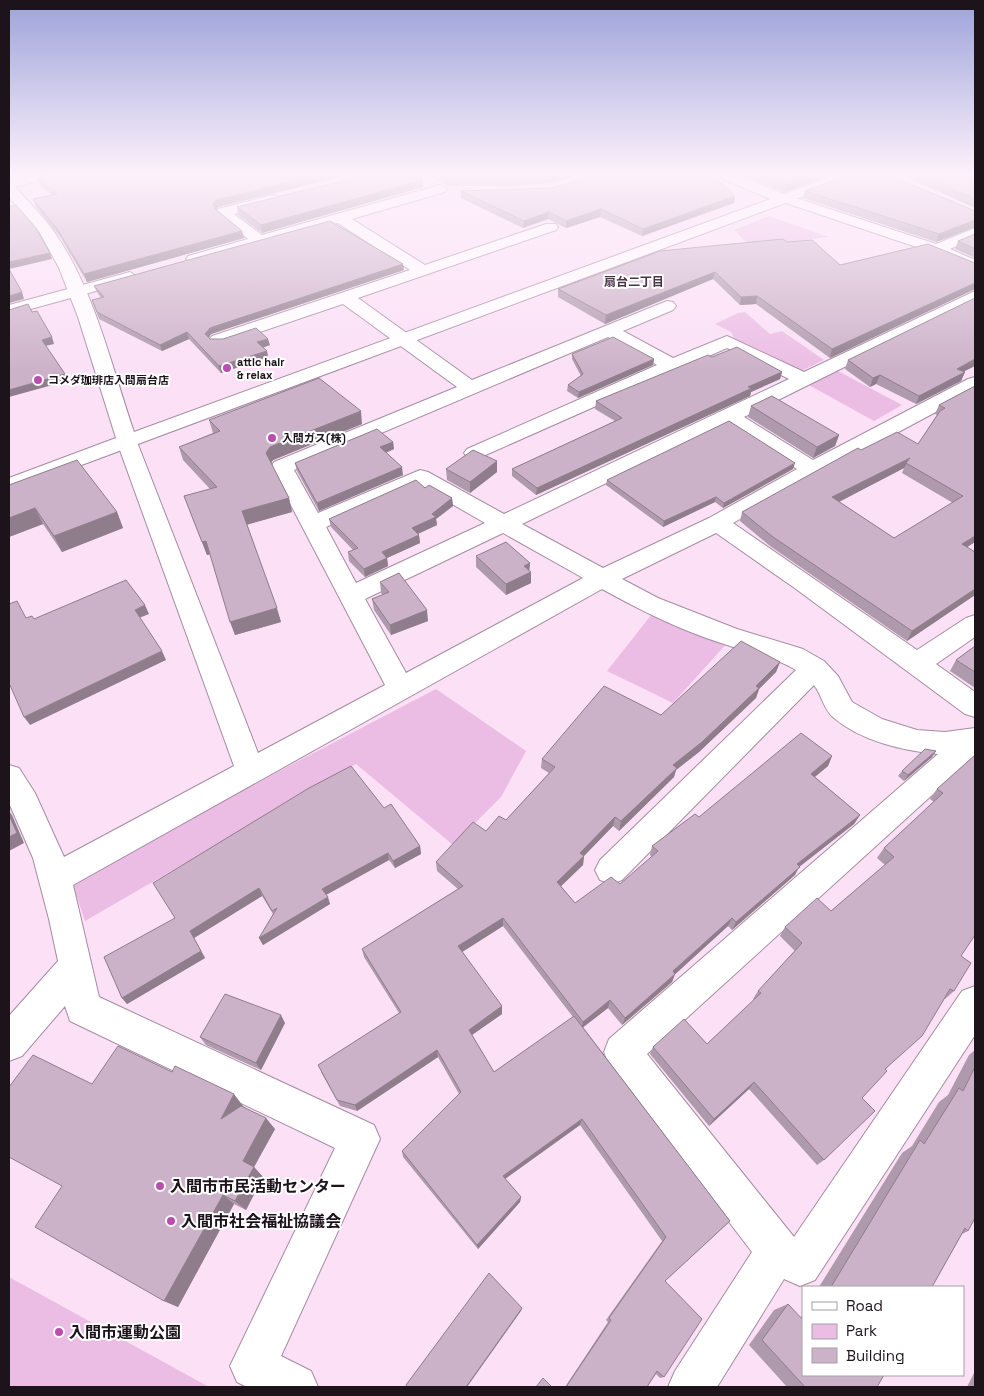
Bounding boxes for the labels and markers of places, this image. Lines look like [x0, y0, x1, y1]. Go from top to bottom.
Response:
place label: attic hair & relax [237, 355, 285, 382]
marker: attic hair & relax [221, 362, 233, 374]
place label: コメダ珈琲店入間扇台店 [48, 373, 169, 387]
marker: コメダ珈琲店入間扇台店 [32, 374, 44, 386]
place label: 入間ガス(株) [282, 431, 346, 446]
marker: 入間ガス(株) [266, 432, 278, 444]
place label: 入間市市民活動センター [170, 1176, 346, 1197]
marker: 入間市市民活動センター [154, 1180, 166, 1192]
place label: 入間市社会福祉協議会 [181, 1211, 341, 1232]
marker: 入間市社会福祉協議会 [165, 1215, 177, 1227]
place label: 入間市運動公園 [69, 1322, 181, 1343]
marker: 入間市運動公園 [53, 1326, 65, 1338]

